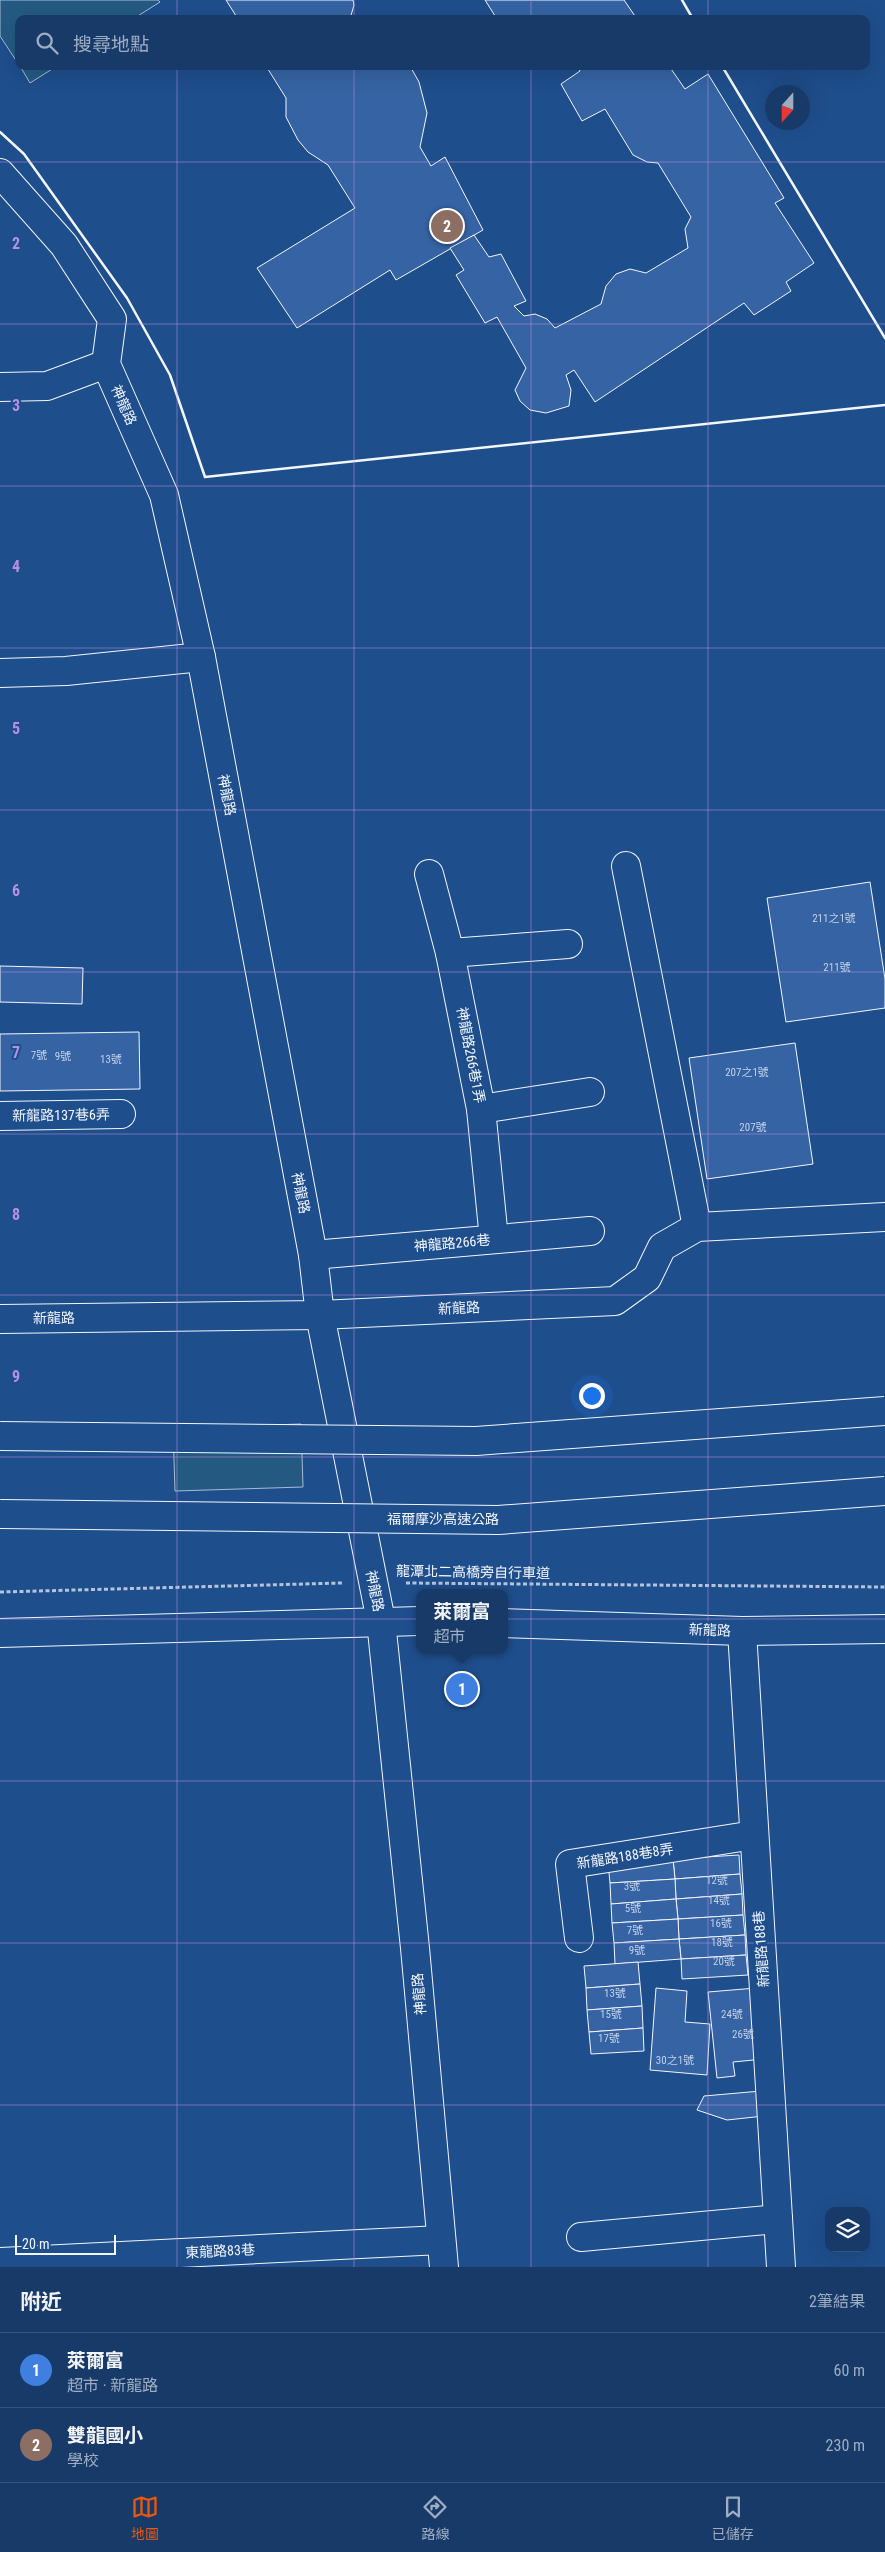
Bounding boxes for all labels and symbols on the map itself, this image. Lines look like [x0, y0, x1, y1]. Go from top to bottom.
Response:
north arrow [765, 85, 810, 130]
pin: 2 [431, 207, 463, 245]
text: 2 [12, 234, 20, 253]
street label: 神龍路 [108, 383, 140, 427]
text: 3 [12, 396, 20, 415]
text: 4 [12, 557, 20, 576]
text: 5 [12, 719, 20, 738]
street label: 神龍路 [215, 773, 239, 817]
text: 6 [12, 881, 20, 900]
house number: 211之1號 [812, 912, 856, 925]
house number: 211號 [823, 961, 851, 974]
street label: 神龍路266巷1弄 [454, 1006, 488, 1104]
text: 7 [12, 1043, 20, 1062]
house number: 7號 [31, 1049, 47, 1062]
house number: 9號 [55, 1050, 71, 1063]
house number: 13號 [100, 1053, 122, 1066]
house number: 207之1號 [725, 1066, 769, 1079]
street label: 新龍路137巷6弄 [12, 1106, 110, 1124]
house number: 207號 [739, 1121, 767, 1134]
street label: 神龍路 [289, 1171, 313, 1215]
text: 8 [12, 1205, 20, 1224]
street label: 神龍路266巷 [413, 1232, 491, 1254]
street label: 新龍路 [438, 1299, 480, 1317]
street label: 新龍路 [33, 1310, 75, 1326]
text: 9 [12, 1367, 20, 1386]
your location [579, 1383, 605, 1409]
street label: 福爾摩沙高速公路 [387, 1511, 499, 1527]
street label: 龍潭北二高橋旁自行車道 [396, 1563, 550, 1581]
street label: 神龍路 [363, 1569, 387, 1613]
street label: 新龍路 [689, 1621, 731, 1639]
pin: 1 [446, 1670, 478, 1708]
street label: 新龍路188巷8弄 [576, 1840, 674, 1872]
house number: 12號 [706, 1874, 728, 1887]
house number: 3號 [624, 1880, 640, 1893]
house number: 14號 [708, 1894, 730, 1907]
house number: 5號 [625, 1902, 641, 1915]
street label: 新龍路188巷 [750, 1910, 772, 1988]
house number: 16號 [710, 1917, 732, 1930]
house number: 7號 [627, 1924, 643, 1937]
house number: 18號 [711, 1936, 733, 1949]
house number: 9號 [629, 1944, 645, 1957]
house number: 20號 [713, 1955, 735, 1968]
street label: 神龍路 [409, 1972, 429, 2016]
house number: 13號 [604, 1987, 626, 2000]
house number: 15號 [600, 2008, 622, 2021]
house number: 24號 [721, 2008, 743, 2021]
house number: 26號 [732, 2028, 754, 2041]
house number: 17號 [598, 2032, 620, 2045]
house number: 30之1號 [656, 2054, 694, 2067]
scale bar [15, 2232, 116, 2255]
street label: 東龍路83巷 [185, 2241, 255, 2261]

